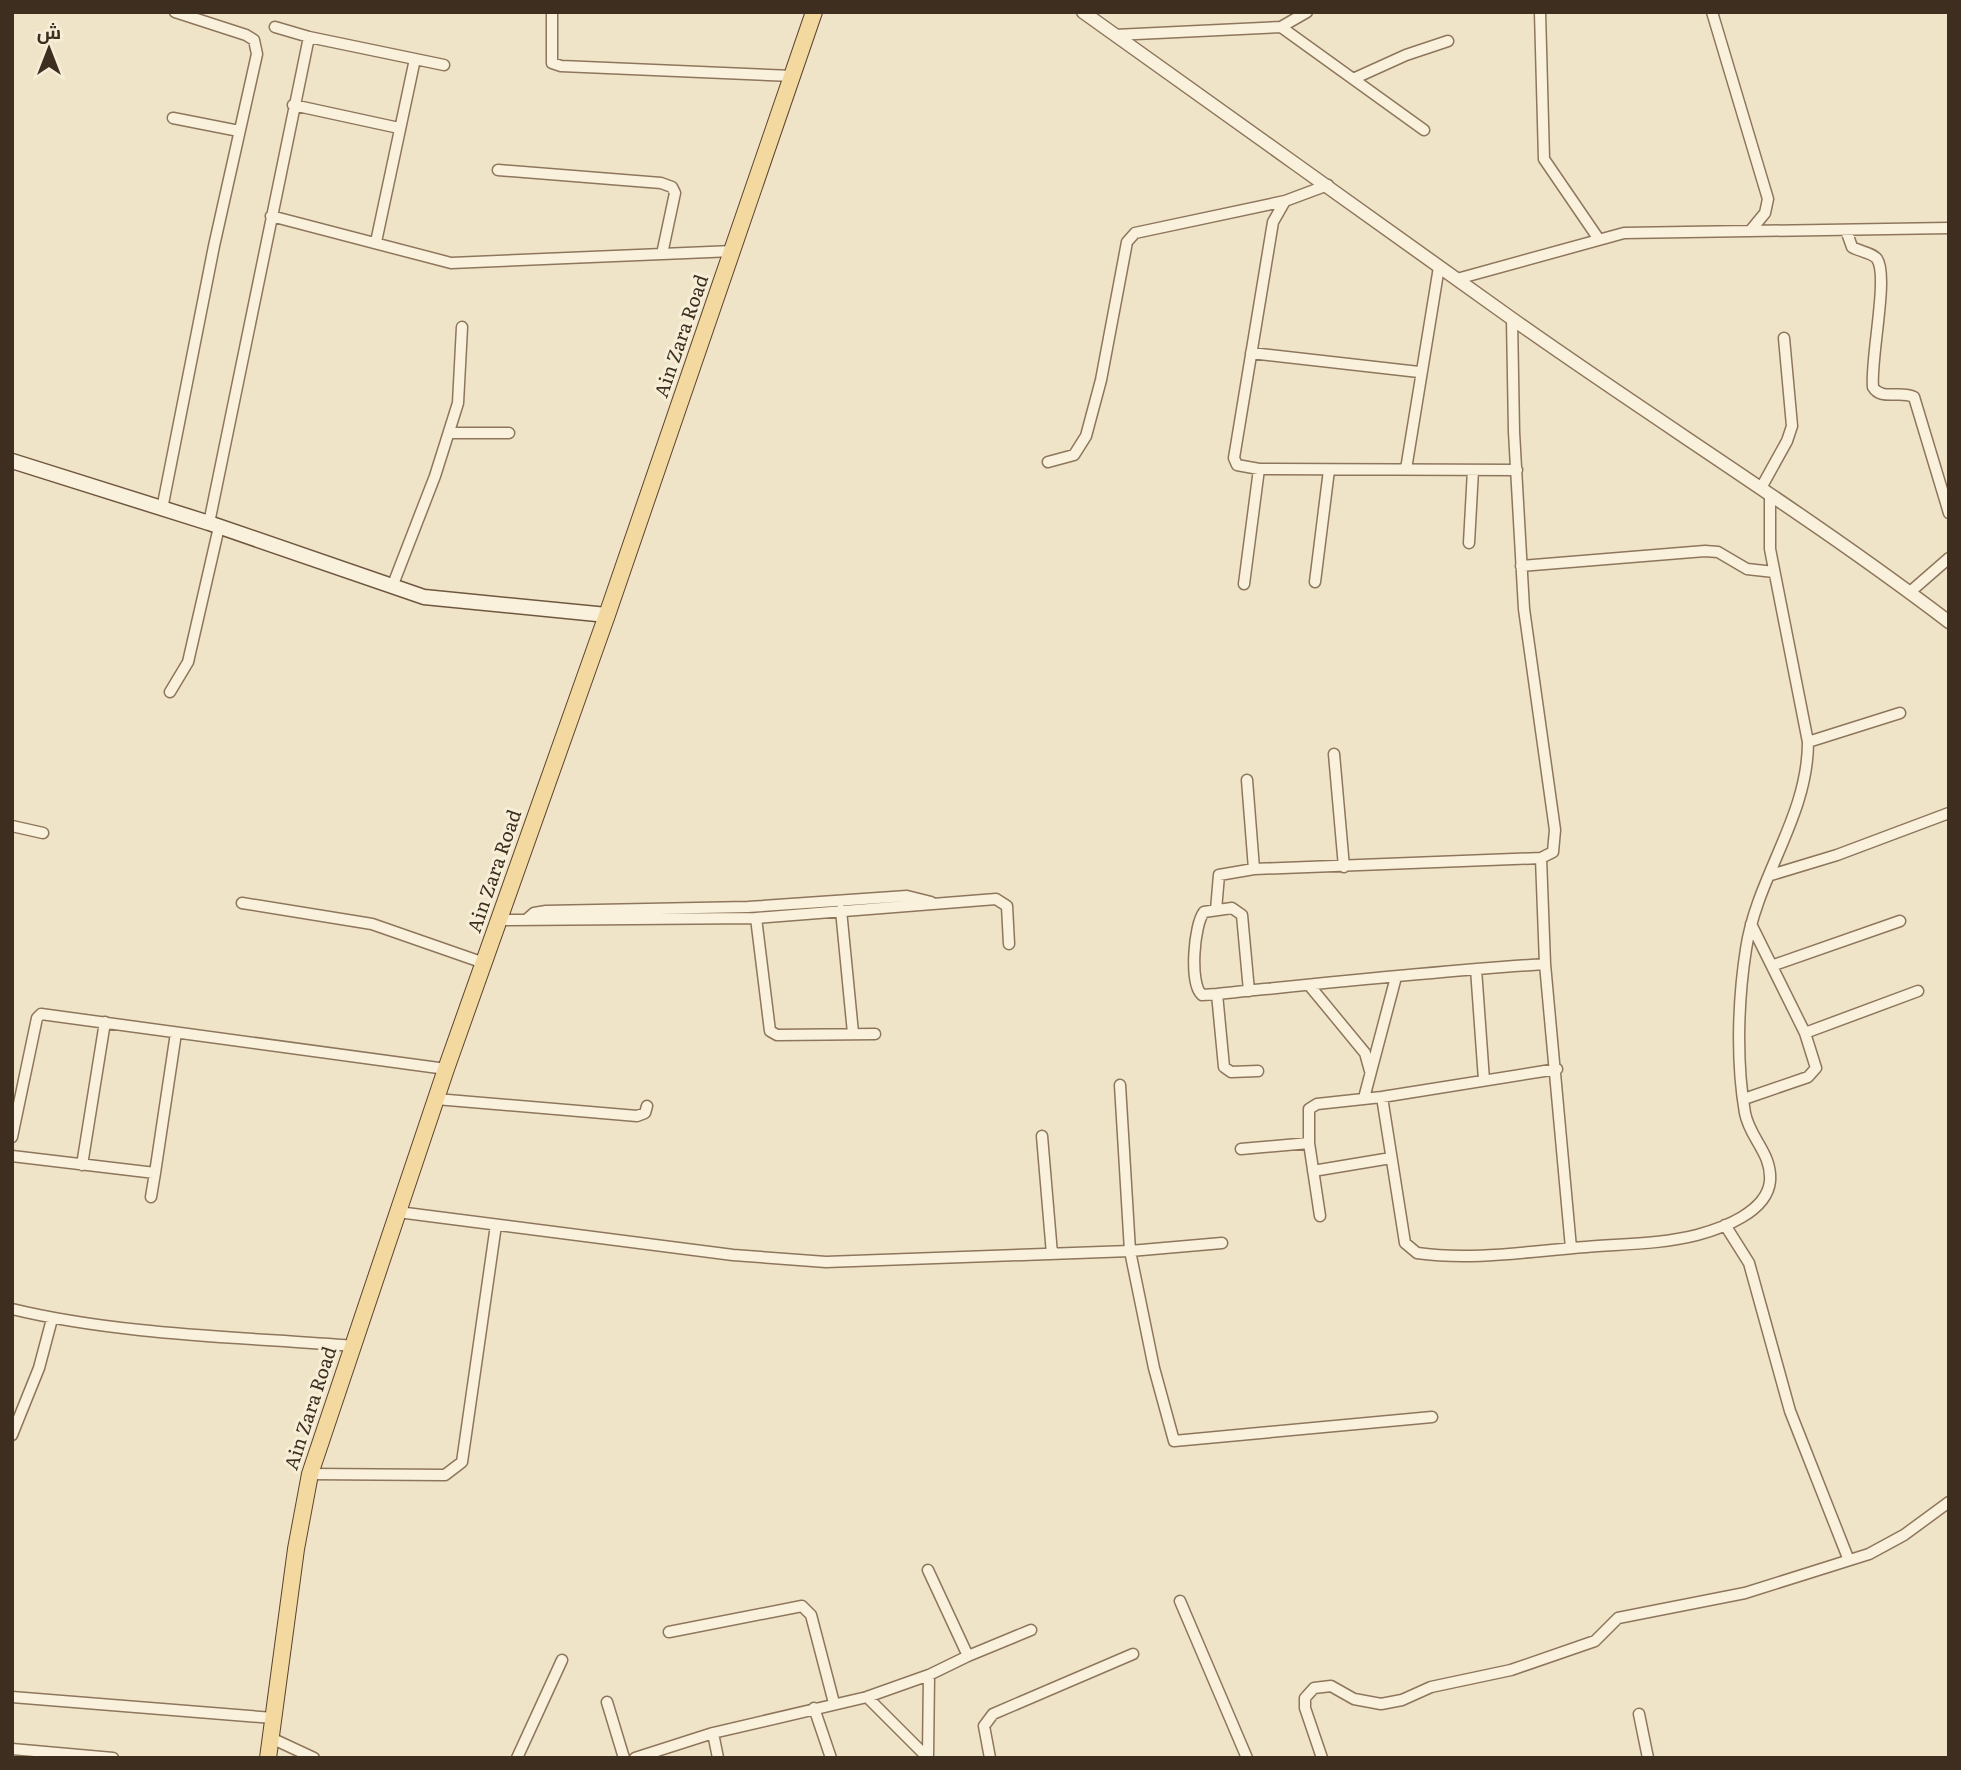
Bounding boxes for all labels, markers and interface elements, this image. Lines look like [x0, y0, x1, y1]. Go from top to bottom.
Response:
north arrow [14, 14, 84, 84]
text: ش [37, 17, 61, 45]
street label: Ain Zara Road [646, 270, 714, 401]
street label: Ain Zara Road [459, 805, 527, 936]
street label: Ain Zara Road [276, 1342, 342, 1473]

